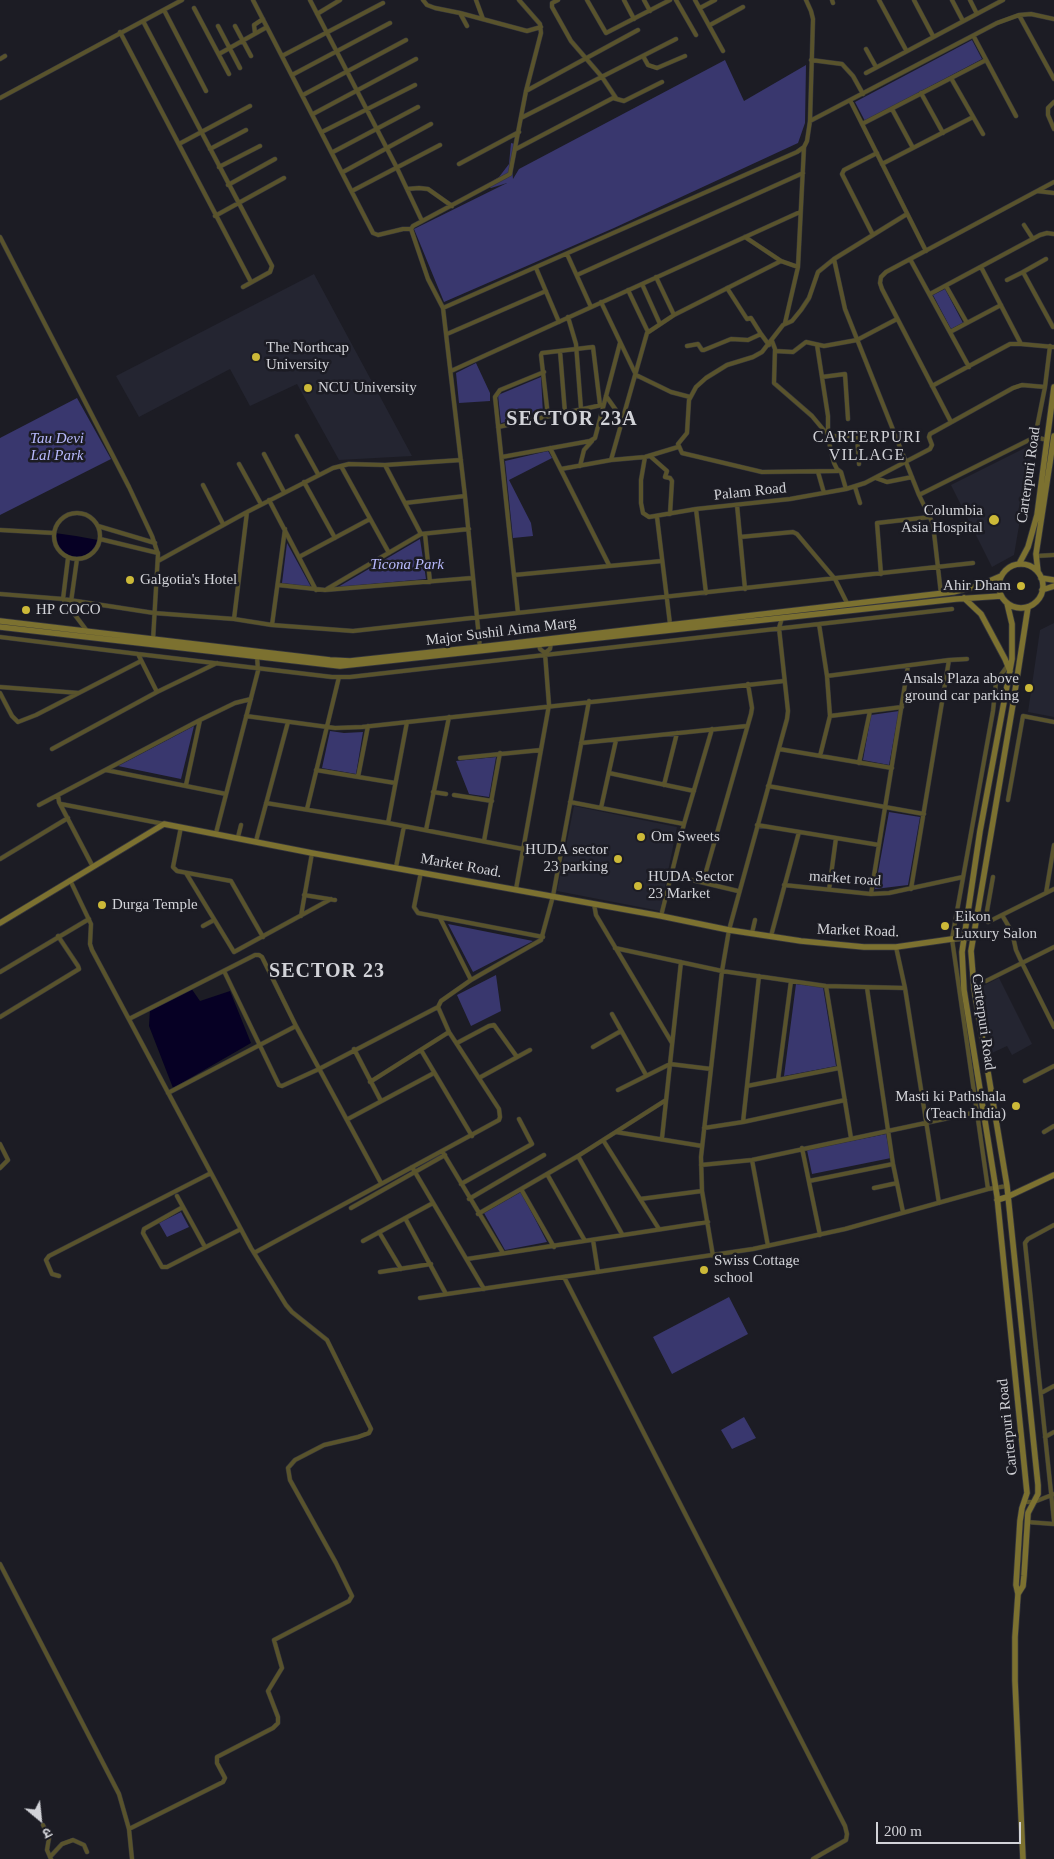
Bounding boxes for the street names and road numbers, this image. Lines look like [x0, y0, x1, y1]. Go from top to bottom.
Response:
street label: Carterpuri Road [1013, 426, 1045, 524]
street label: Palam Road [713, 479, 787, 505]
street label: Major Sushil Aima Marg [425, 614, 577, 650]
street label: Market Road. [419, 850, 503, 882]
street label: market road [808, 868, 882, 890]
street label: Market Road. [816, 921, 900, 941]
street label: Carterpuri Road [967, 973, 999, 1071]
street label: Carterpuri Road [994, 1378, 1022, 1476]

